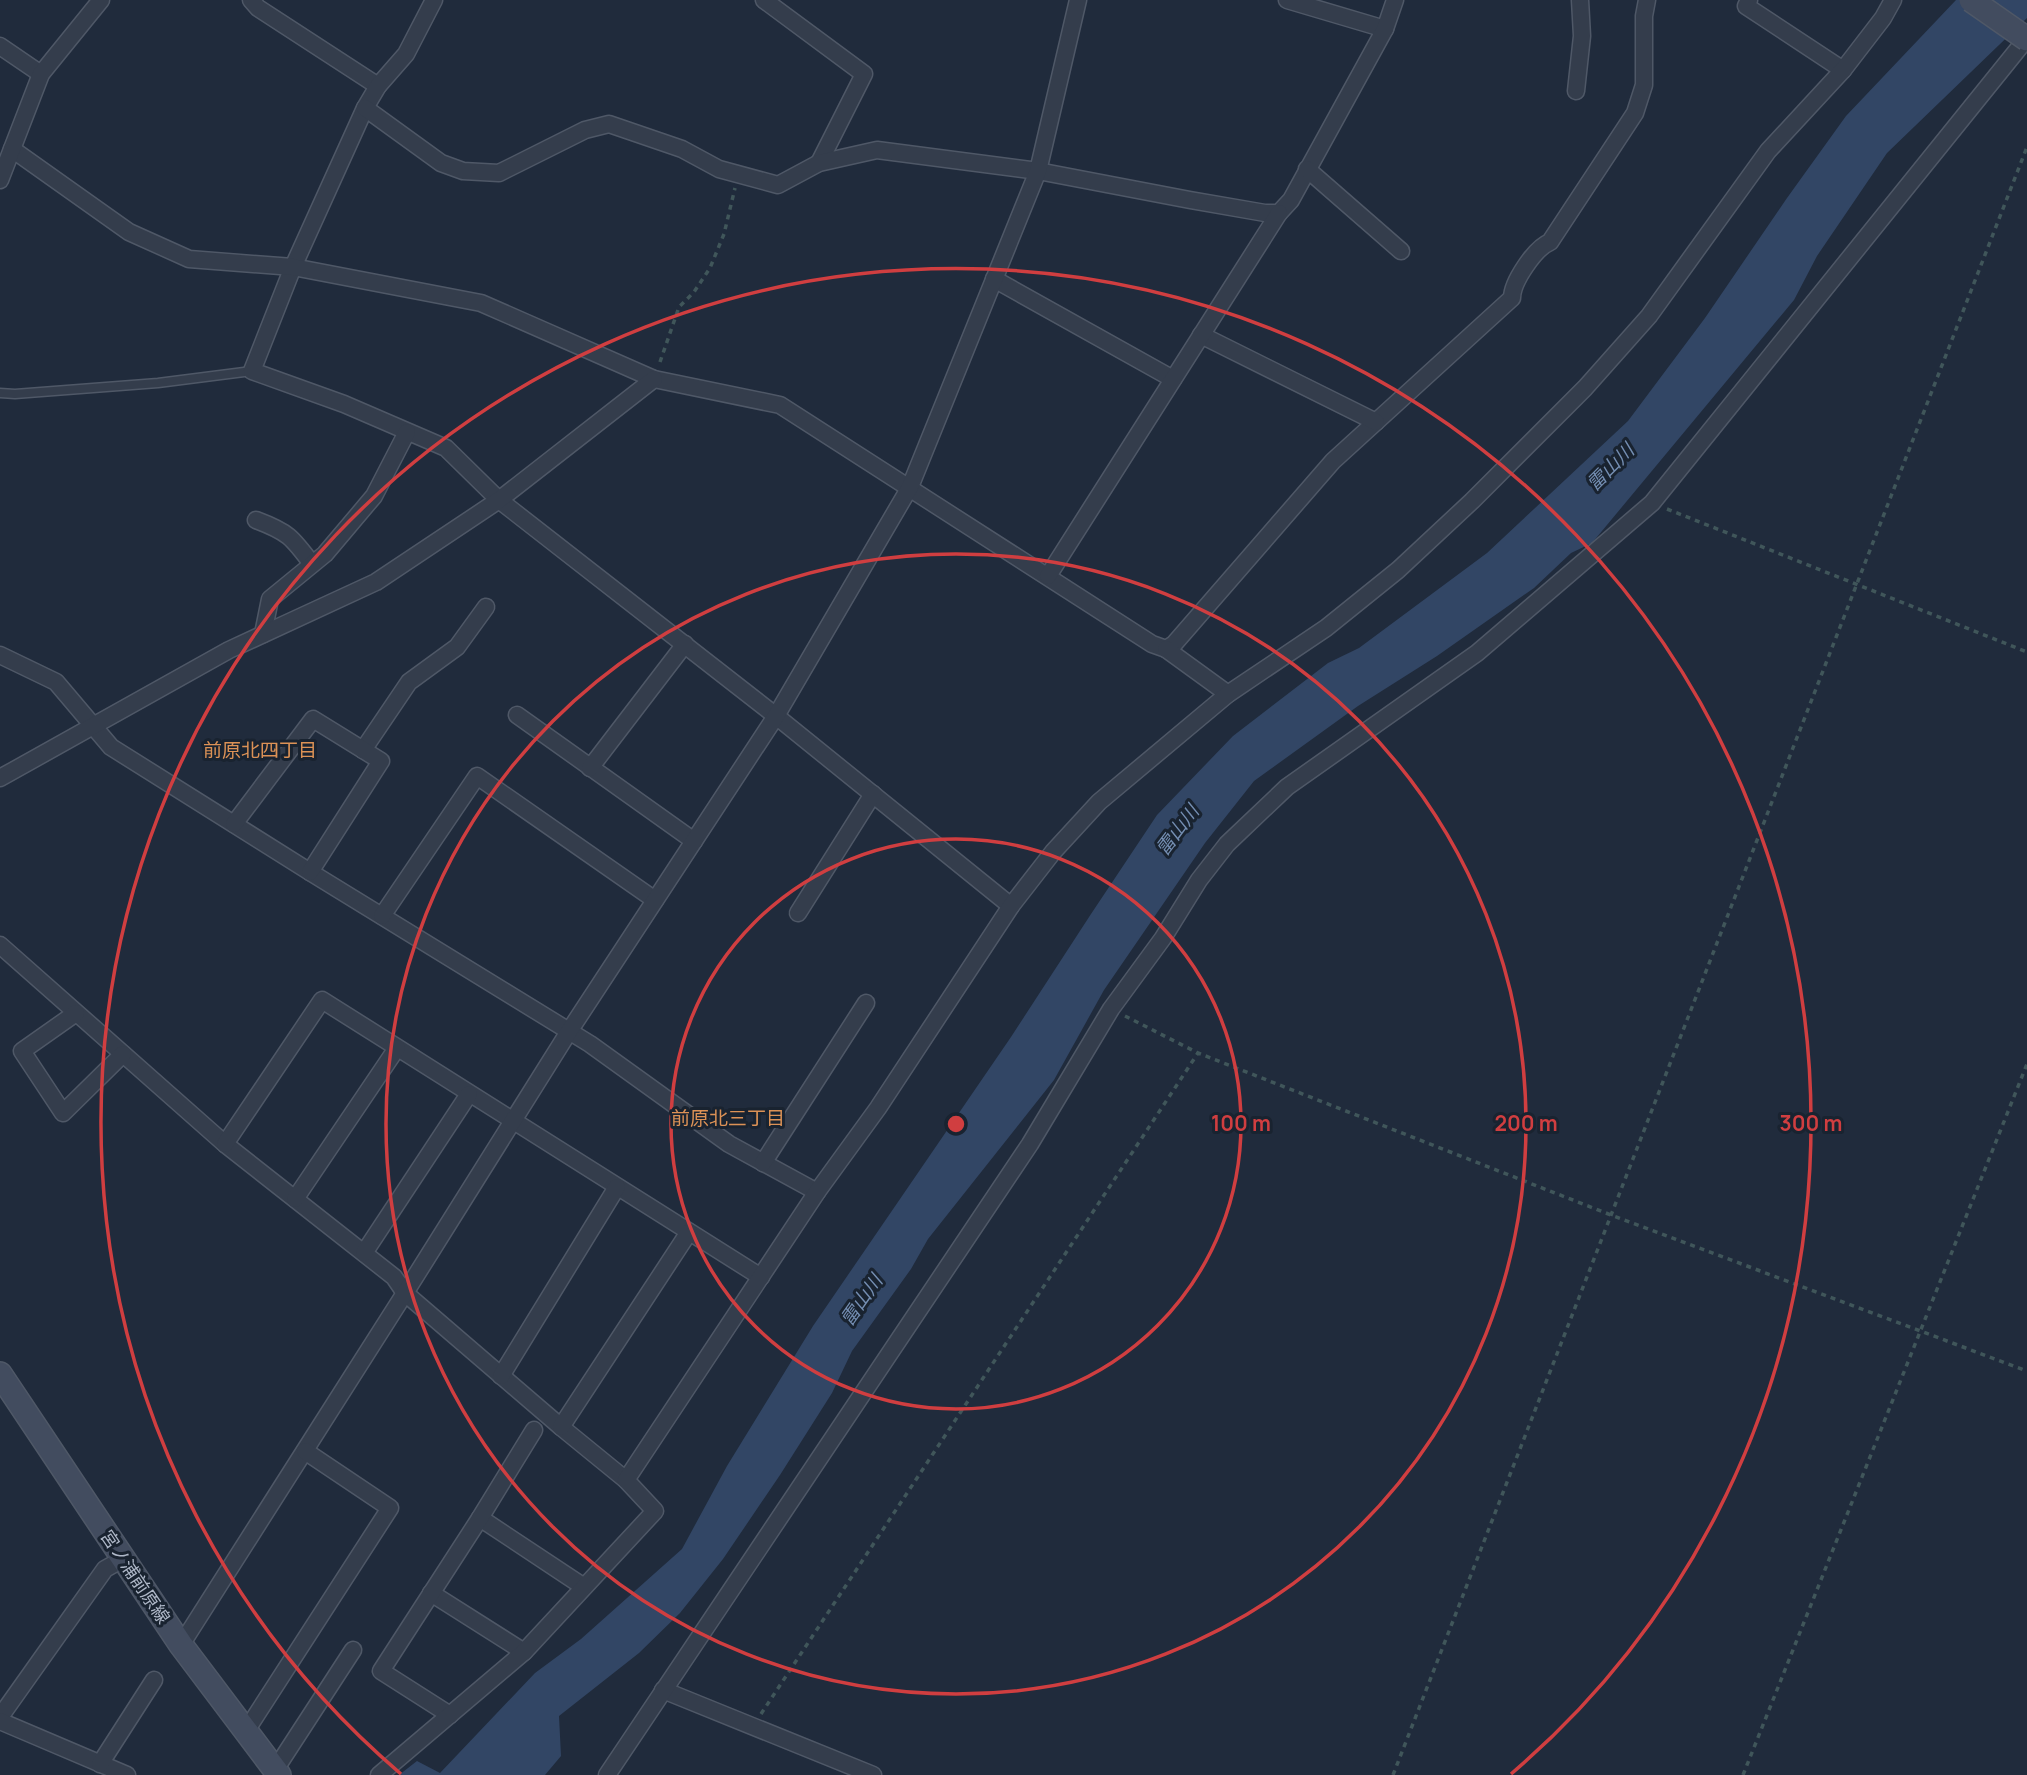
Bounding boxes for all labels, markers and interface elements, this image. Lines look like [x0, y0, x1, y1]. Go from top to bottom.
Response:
water label: 雷山川 [1581, 436, 1641, 496]
district label: 前原北四丁目 [203, 737, 317, 763]
water label: 雷山川 [1149, 798, 1206, 861]
district label: 前原北三丁目 [671, 1105, 785, 1131]
text: 100 m [1211, 1109, 1271, 1137]
text: 200 m [1494, 1109, 1558, 1137]
text: 300 m [1780, 1109, 1842, 1137]
centre of rings [944, 1112, 968, 1136]
water label: 雷山川 [834, 1268, 889, 1331]
street label: 宮ノ浦前原線 [96, 1525, 176, 1628]

